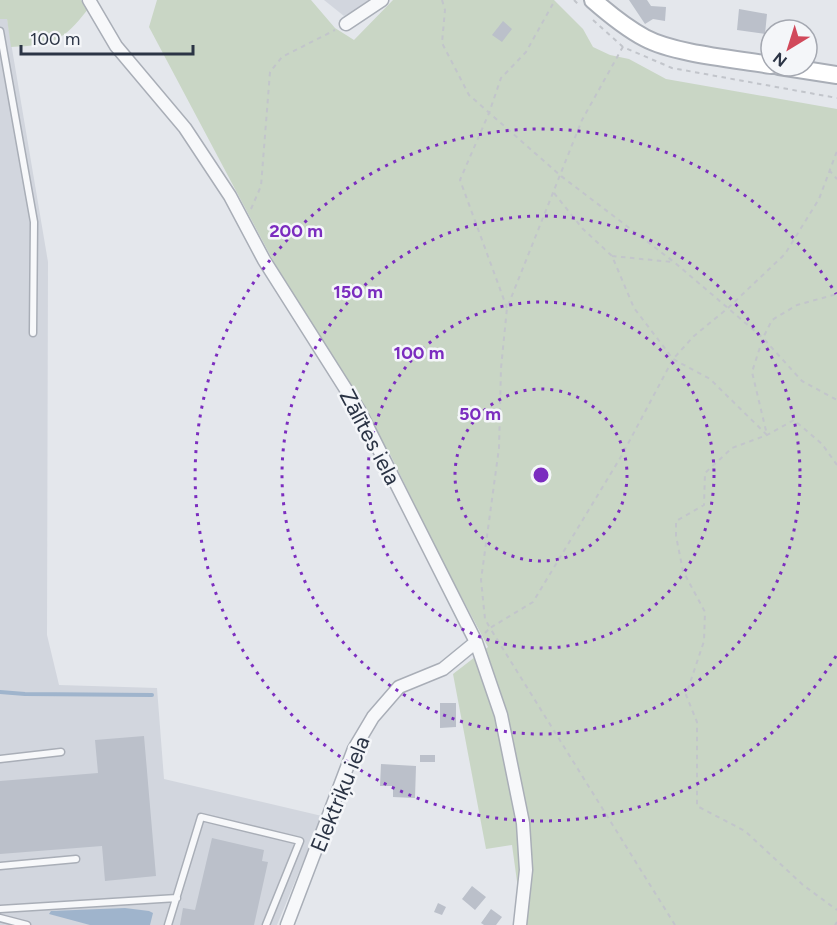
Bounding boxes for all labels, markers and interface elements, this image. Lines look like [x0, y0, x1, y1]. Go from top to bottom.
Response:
scale bar [21, 18, 194, 56]
north arrow [759, 18, 819, 78]
text: 100 m [30, 28, 80, 50]
text: N [769, 48, 791, 71]
text: 200 m [269, 220, 323, 242]
text: 150 m [333, 281, 383, 303]
text: 100 m [394, 342, 444, 364]
street label: Zālītes iela [334, 385, 406, 489]
text: 50 m [459, 403, 501, 425]
centre of rings [531, 465, 551, 485]
street label: Elektriķu iela [304, 732, 376, 856]

